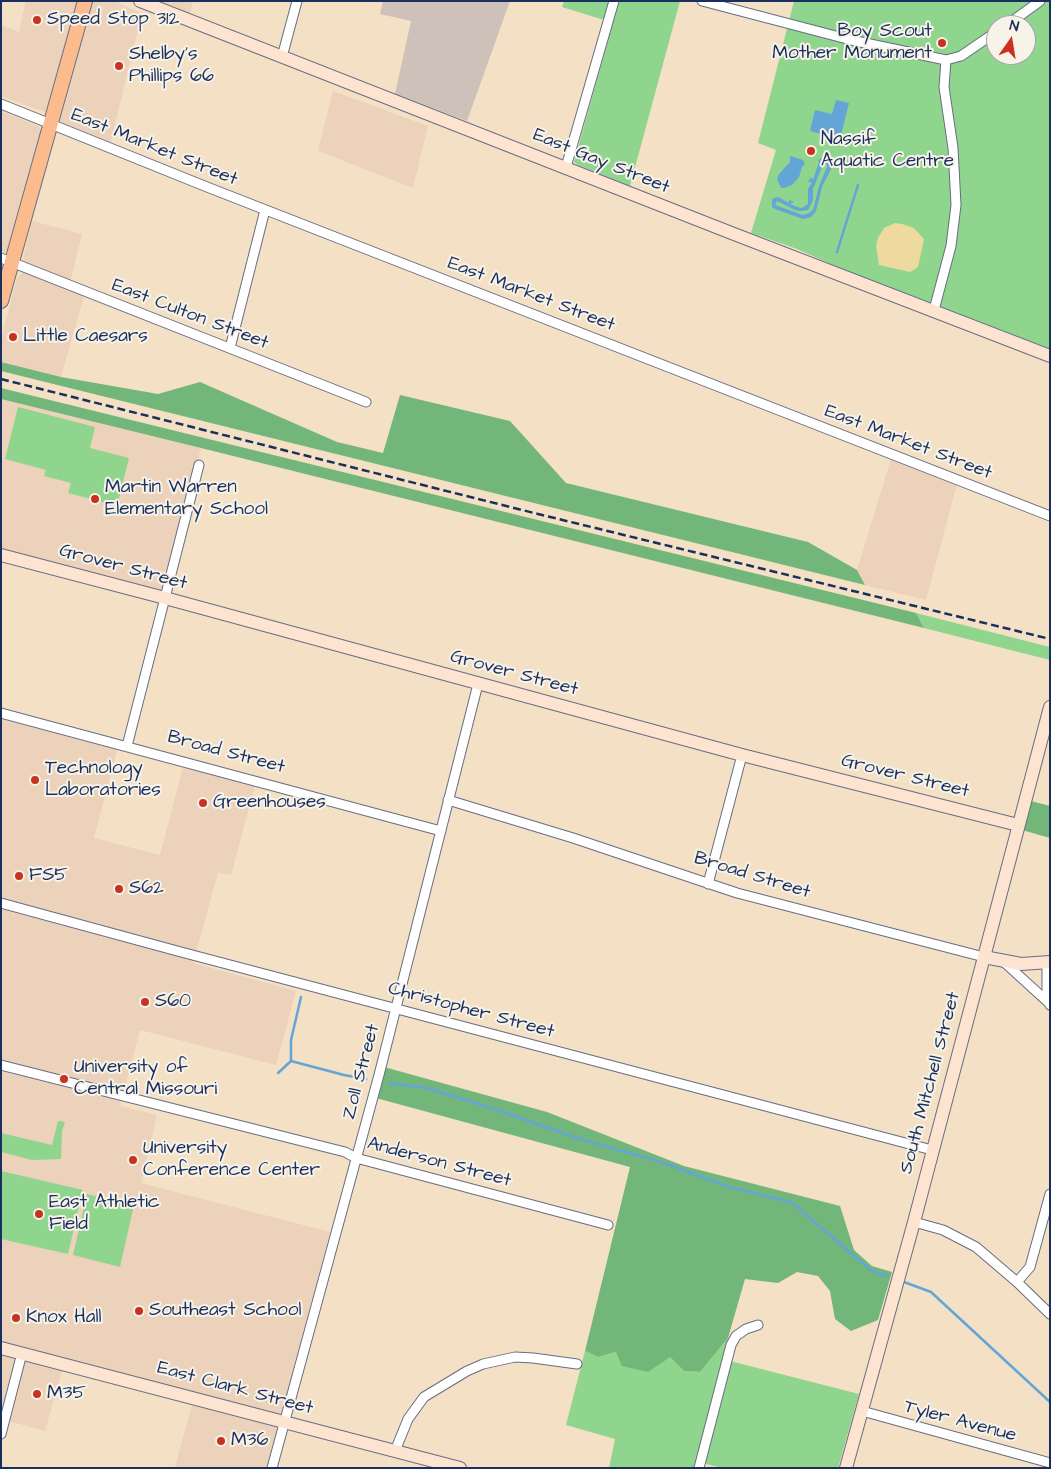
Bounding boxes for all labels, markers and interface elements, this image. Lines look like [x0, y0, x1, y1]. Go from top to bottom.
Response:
place label: Speed Stop 312 [47, 9, 179, 31]
marker: Speed Stop 312 [31, 14, 43, 26]
north arrow [986, 15, 1036, 65]
text: N [1008, 16, 1021, 37]
place label: Boy Scout Mother Monument [772, 21, 932, 65]
marker: Boy Scout Mother Monument [936, 37, 948, 49]
place label: Shelby's Phillips 66 [129, 44, 214, 88]
marker: Shelby's Phillips 66 [113, 60, 125, 72]
street label: East Market Street [67, 104, 241, 192]
street label: East Gay Street [529, 124, 673, 200]
place label: Nassif Aquatic Centre [821, 129, 954, 173]
marker: Nassif Aquatic Centre [805, 145, 817, 157]
street label: East Market Street [444, 253, 618, 337]
street label: East Culton Street [108, 275, 272, 355]
place label: Little Caesars [23, 326, 148, 348]
marker: Little Caesars [7, 331, 19, 343]
street label: East Market Street [821, 401, 995, 485]
place label: Martin Warren Elementary School [105, 477, 268, 521]
marker: Martin Warren Elementary School [89, 493, 101, 505]
street label: Grover Street [57, 540, 189, 596]
street label: Grover Street [448, 646, 580, 702]
street label: Broad Street [165, 726, 287, 780]
street label: Grover Street [839, 750, 971, 804]
place label: Technology Laboratories [45, 758, 161, 802]
marker: Technology Laboratories [29, 774, 41, 786]
place label: Greenhouses [213, 792, 326, 814]
marker: Greenhouses [197, 797, 209, 809]
street label: Broad Street [691, 848, 813, 904]
place label: FS5 [29, 865, 68, 887]
marker: FS5 [13, 870, 25, 882]
place label: S62 [129, 878, 164, 900]
marker: S62 [113, 883, 125, 895]
street label: Christopher Street [385, 978, 557, 1044]
street label: South Mitchell Street [896, 990, 966, 1176]
place label: S60 [155, 991, 191, 1013]
marker: S60 [139, 996, 151, 1008]
street label: Zoll Street [338, 1022, 386, 1122]
place label: University of Central Missouri [74, 1057, 217, 1101]
marker: University of Central Missouri [58, 1073, 70, 1085]
street label: Anderson Street [365, 1133, 513, 1193]
place label: University Conference Center [143, 1138, 320, 1182]
marker: University Conference Center [127, 1154, 139, 1166]
place label: East Athletic Field [49, 1192, 160, 1236]
marker: East Athletic Field [33, 1208, 45, 1220]
place label: Southeast School [149, 1300, 301, 1322]
marker: Southeast School [133, 1305, 145, 1317]
place label: Knox Hall [26, 1307, 101, 1329]
marker: Knox Hall [10, 1312, 22, 1324]
street label: East Clark Street [155, 1357, 315, 1421]
place label: M35 [47, 1383, 86, 1405]
marker: M35 [31, 1388, 43, 1400]
street label: Tyler Avenue [901, 1396, 1019, 1448]
place label: M36 [231, 1430, 268, 1452]
marker: M36 [215, 1435, 227, 1447]

